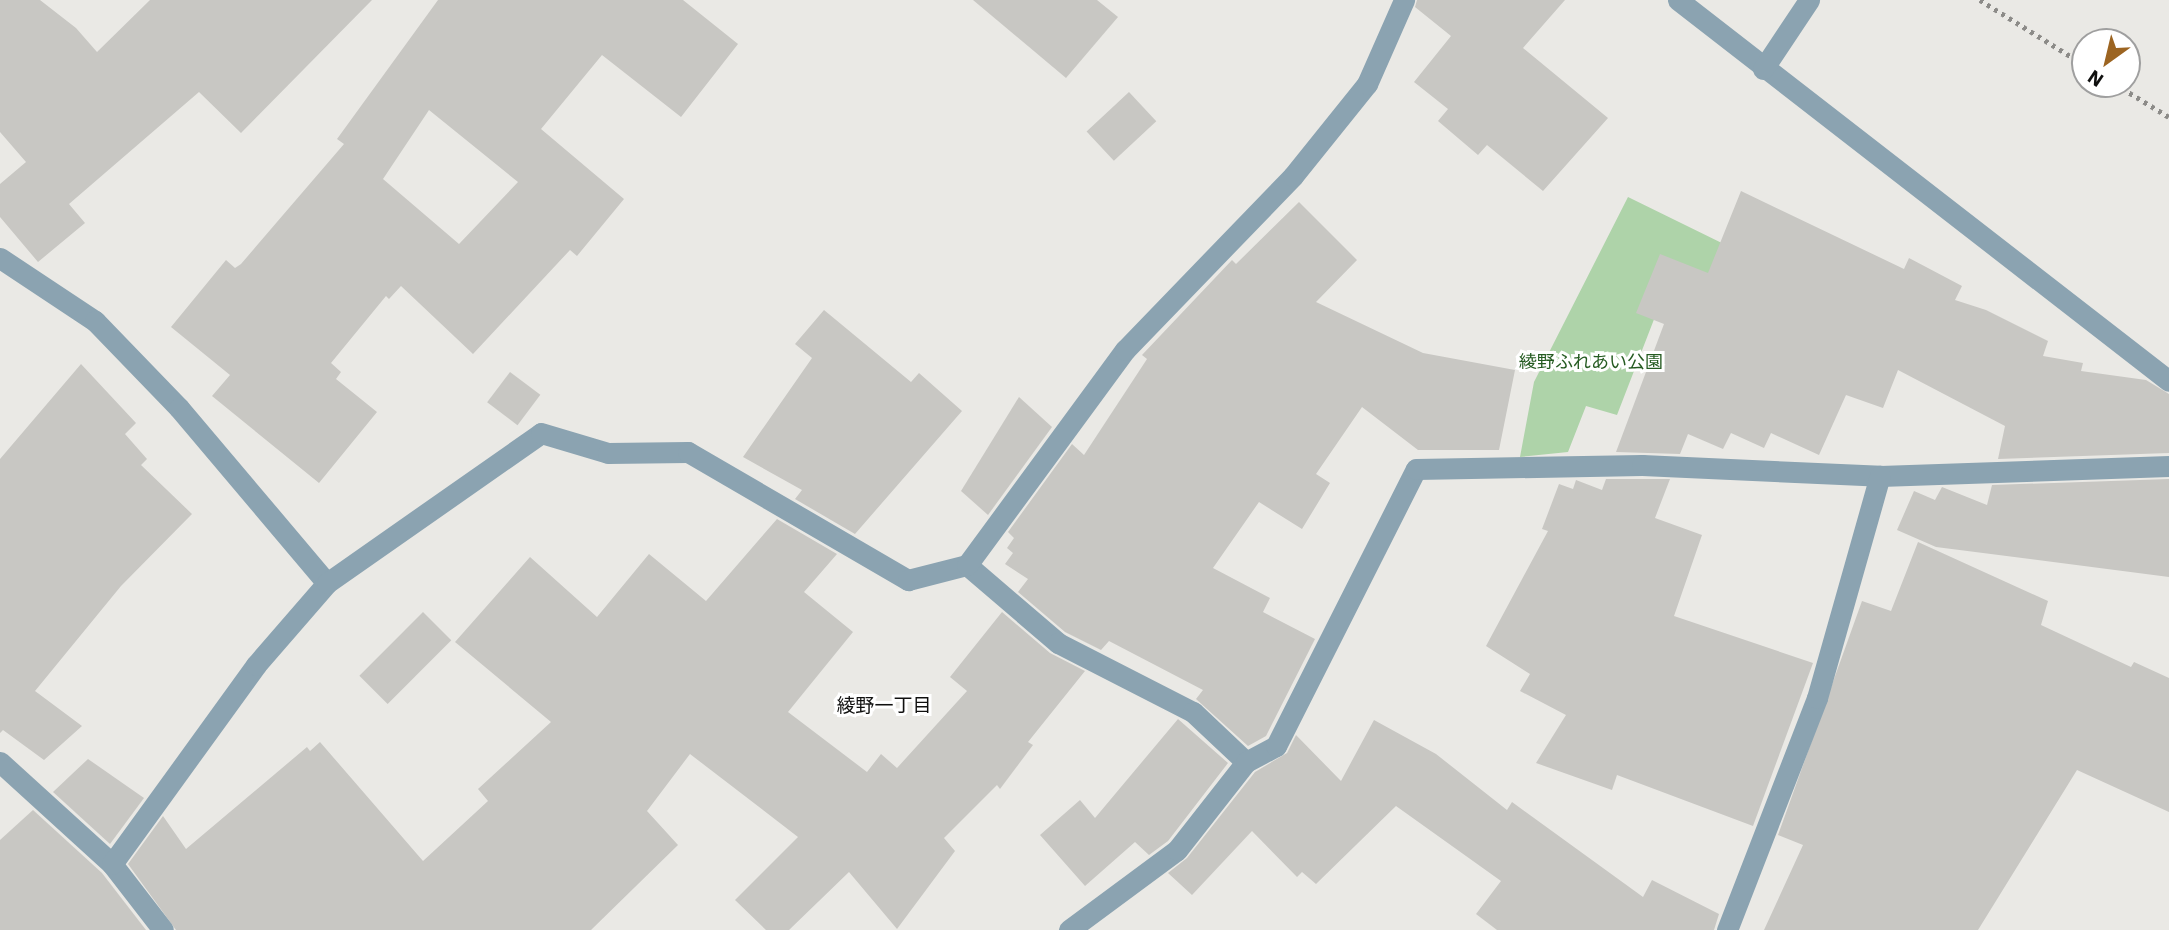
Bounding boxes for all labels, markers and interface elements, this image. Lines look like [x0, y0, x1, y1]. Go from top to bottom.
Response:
north arrow [2071, 28, 2141, 98]
text: N [2083, 65, 2108, 93]
park label: 綾野ふれあい公園 [1519, 351, 1663, 373]
district label: 綾野一丁目 [837, 695, 931, 717]

